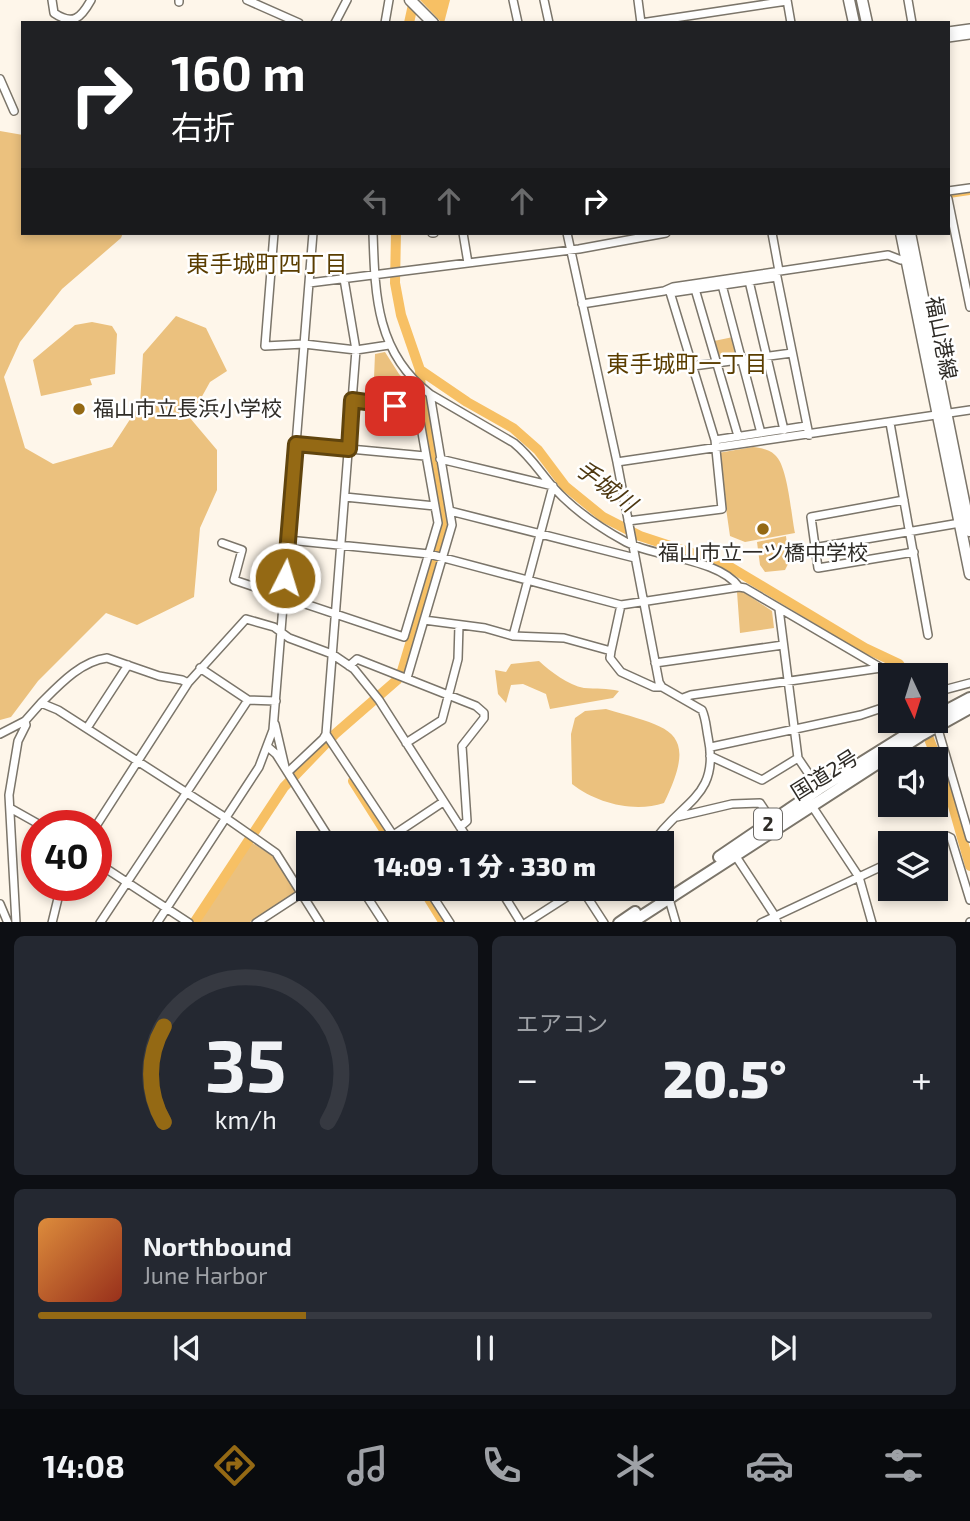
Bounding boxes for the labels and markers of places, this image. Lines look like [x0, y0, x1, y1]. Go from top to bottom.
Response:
pin [365, 376, 425, 436]
place label: 福山市立長浜小学校 [93, 395, 282, 420]
marker: 福山市立長浜小学校 [71, 401, 87, 417]
marker: 福山市立一ツ橋中学校 [755, 521, 771, 537]
place label: 福山市立一ツ橋中学校 [658, 539, 868, 564]

